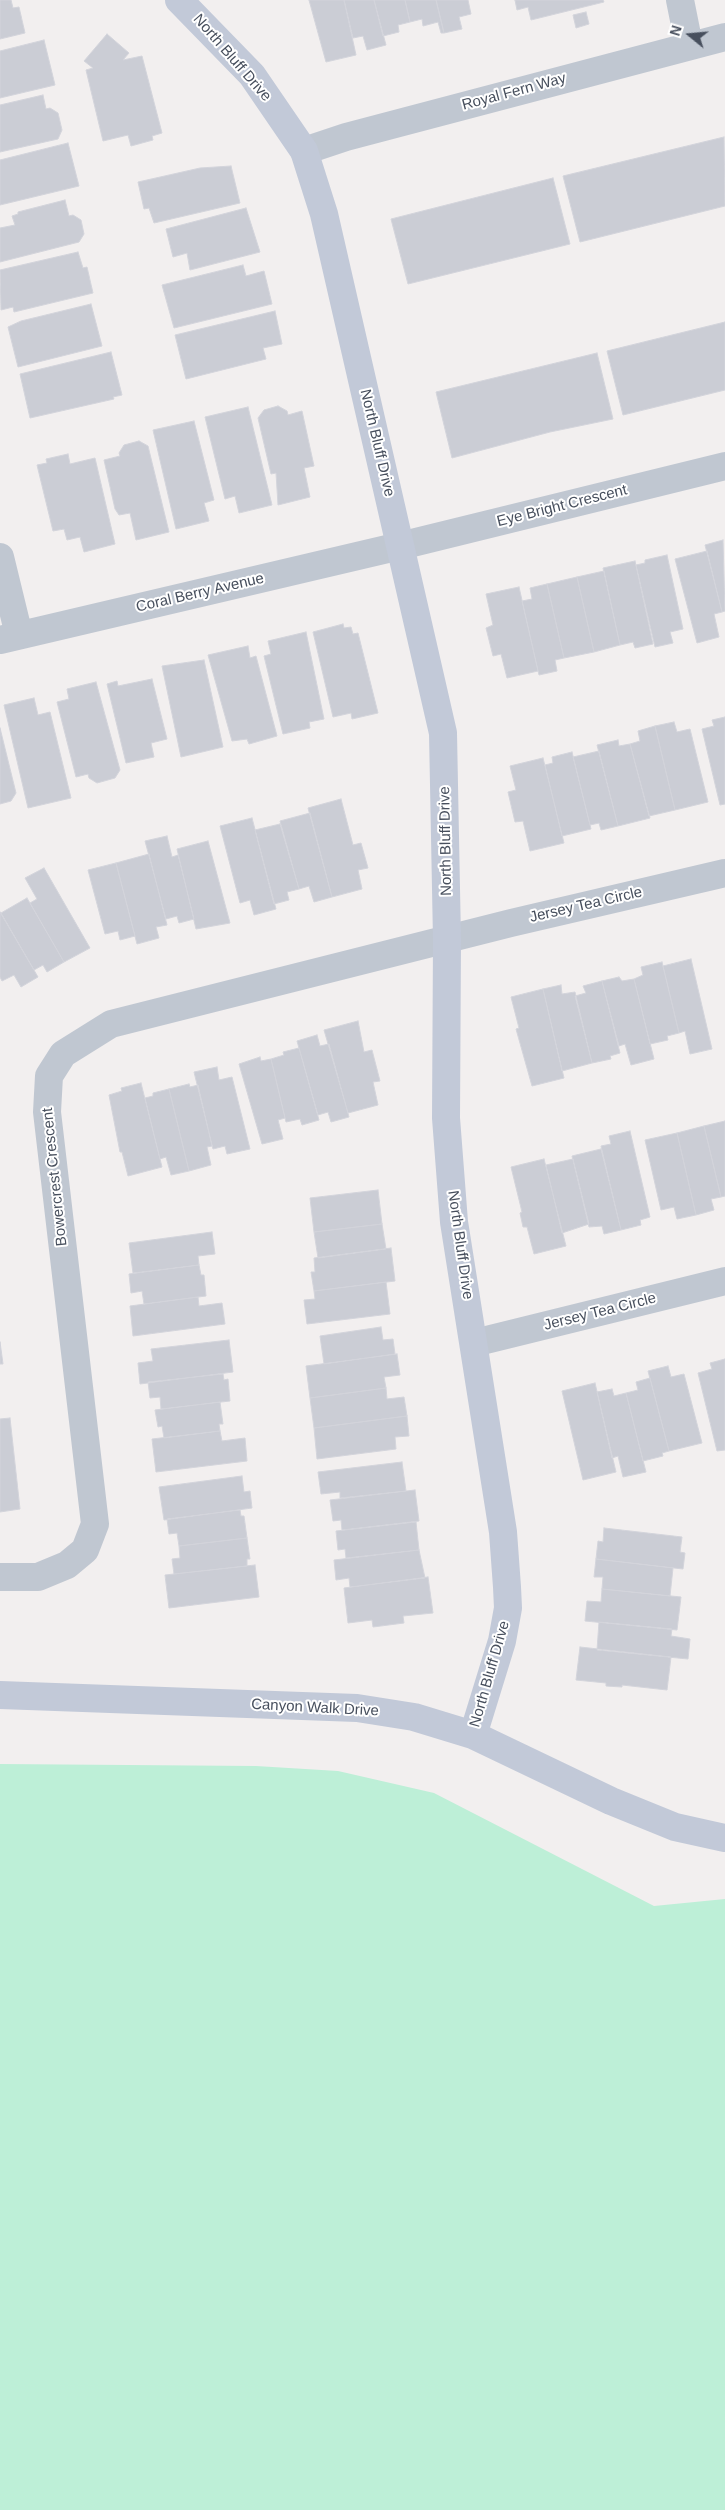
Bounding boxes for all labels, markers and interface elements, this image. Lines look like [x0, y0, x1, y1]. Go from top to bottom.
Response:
north arrow [665, 10, 715, 60]
street label: North Bluff Drive [189, 11, 275, 105]
text: N [667, 23, 685, 38]
street label: Royal Fern Way [460, 69, 568, 115]
street label: North Bluff Drive [356, 388, 398, 498]
street label: Eye Bright Crescent [495, 481, 629, 531]
street label: Coral Berry Avenue [134, 570, 266, 616]
street label: North Bluff Drive [436, 786, 456, 896]
street label: Jersey Tea Circle [528, 883, 644, 927]
street label: Bowercrest Crescent [39, 1107, 71, 1247]
street label: North Bluff Drive [443, 1189, 477, 1301]
street label: Jersey Tea Circle [542, 1289, 658, 1335]
street label: North Bluff Drive [466, 1619, 514, 1729]
street label: Canyon Walk Drive [251, 1696, 379, 1720]

